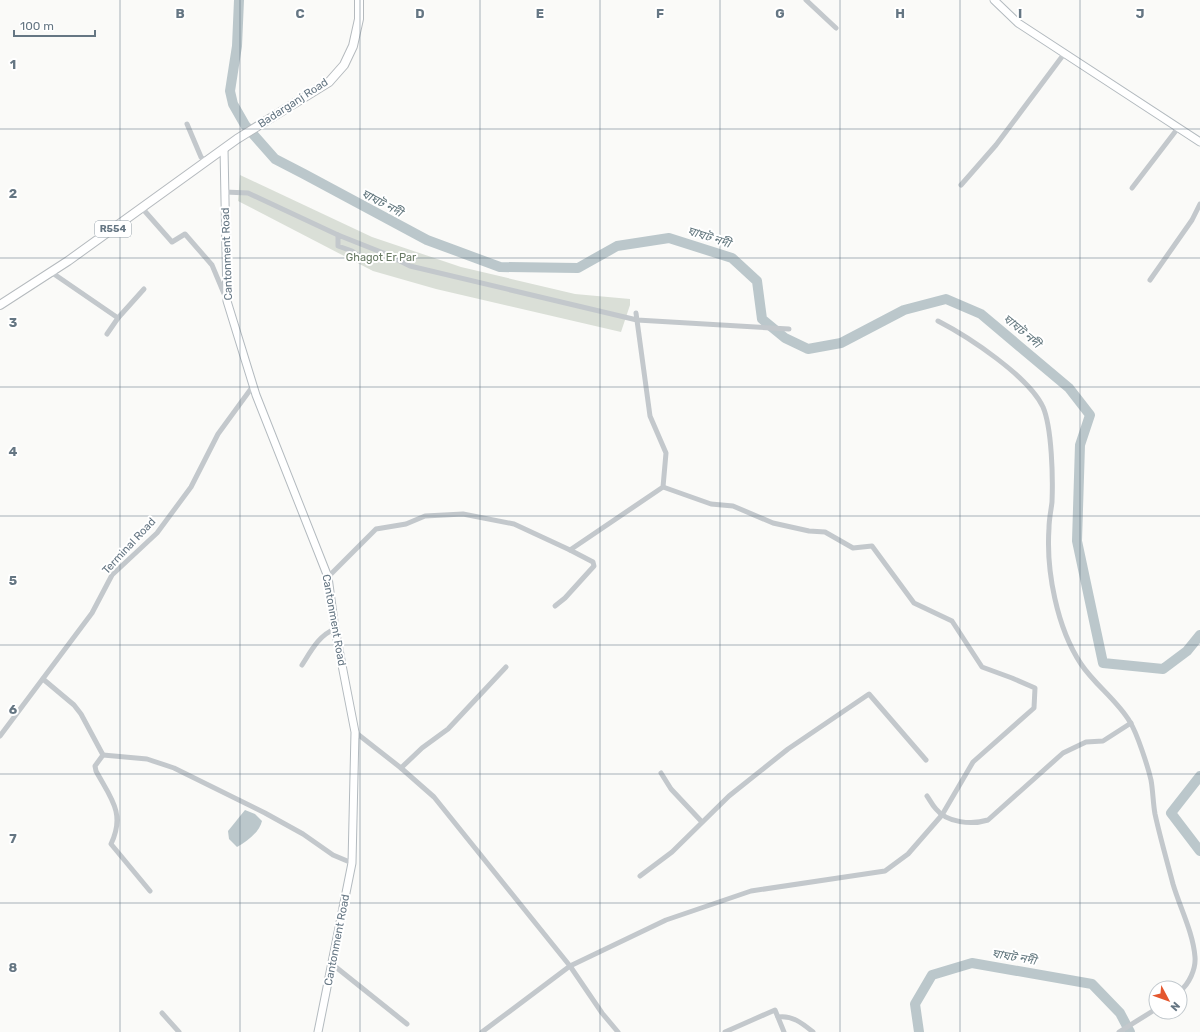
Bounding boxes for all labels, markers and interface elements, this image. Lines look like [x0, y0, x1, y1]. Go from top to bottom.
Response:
text: B [175, 6, 185, 21]
text: C [295, 6, 305, 21]
text: D [415, 6, 425, 21]
text: E [536, 6, 544, 21]
text: F [656, 6, 664, 21]
text: G [775, 6, 785, 21]
text: H [895, 6, 905, 21]
text: I [1018, 6, 1022, 21]
text: J [1136, 6, 1144, 21]
scale bar [14, 12, 95, 38]
text: 100 m [20, 19, 54, 33]
text: 1 [10, 57, 16, 72]
street label: Badarganj Road [256, 75, 330, 131]
text: 2 [9, 186, 17, 201]
water label: ঘাঘট নদী [359, 186, 408, 221]
street label: Cantonment Road [219, 207, 235, 301]
road number: R554 [95, 221, 131, 237]
water label: ঘাঘট নদী [686, 223, 735, 251]
park label: Ghagot Er Par [346, 251, 417, 264]
water label: ঘাঘট নদী [1000, 311, 1046, 353]
text: 3 [9, 315, 18, 330]
text: 4 [9, 444, 18, 459]
street label: Terminal Road [100, 515, 158, 577]
text: 5 [9, 573, 17, 588]
street label: Cantonment Road [320, 573, 348, 667]
text: 6 [9, 702, 18, 717]
text: 7 [9, 831, 17, 846]
street label: Cantonment Road [322, 893, 352, 987]
water label: ঘাঘট নদী [991, 946, 1040, 968]
text: 8 [9, 960, 18, 975]
north arrow [1148, 980, 1188, 1020]
text: N [1168, 999, 1183, 1014]

